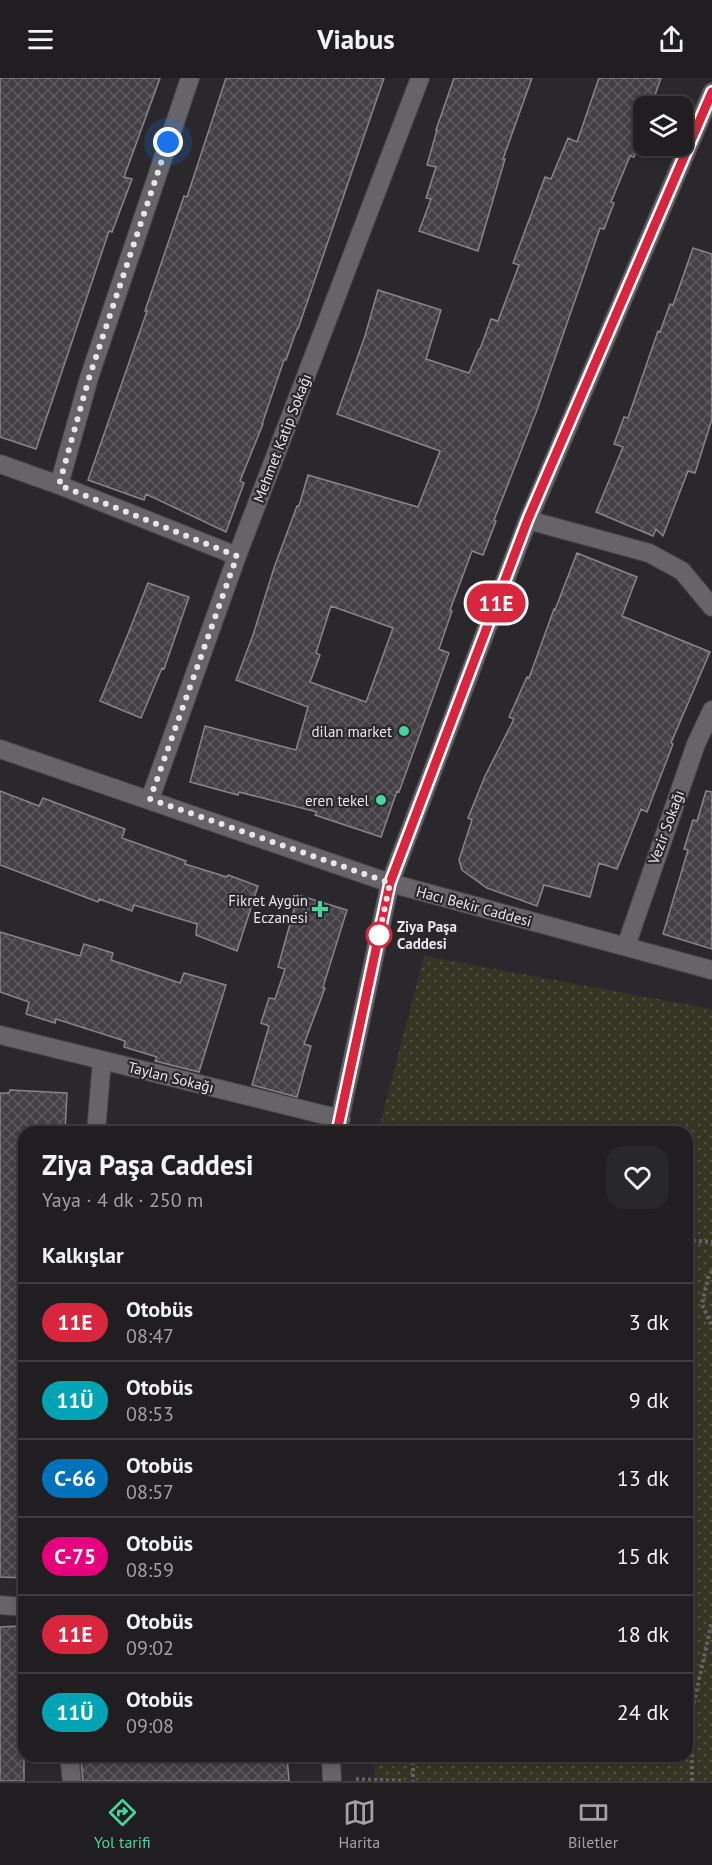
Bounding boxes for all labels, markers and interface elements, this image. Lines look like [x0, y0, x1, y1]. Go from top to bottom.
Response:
text: Viabus [317, 22, 395, 56]
icon: menu [24, 23, 57, 56]
icon: share [655, 23, 688, 56]
map controls [633, 96, 693, 156]
button: layers [633, 96, 693, 156]
your location [153, 127, 183, 157]
street label: Mehmet Katip Sokağı [249, 371, 315, 505]
line badge: 11E [462, 584, 530, 622]
text: 11E [479, 590, 513, 617]
place label: dilan market [311, 722, 392, 741]
marker: dilan market [397, 724, 411, 738]
street label: Vezir Sokağı [643, 787, 688, 868]
place label: eren tekel [305, 791, 370, 810]
marker: eren tekel [374, 793, 388, 807]
street label: Hacı Bekir Caddesi [414, 881, 534, 931]
place label: Fikret Aygün Eczanesi [228, 891, 308, 927]
marker: Fikret Aygün Eczanesi [313, 902, 327, 916]
place label: Ziya Paşa Caddesi [397, 917, 457, 953]
marker: Ziya Paşa Caddesi [366, 922, 392, 948]
street label: Taylan Sokağı [126, 1057, 216, 1097]
text: Ziya Paşa Caddesi [42, 1146, 254, 1183]
button: heart [606, 1146, 669, 1209]
text: Yaya · 4 dk · 250 m [42, 1187, 203, 1213]
text: Kalkışlar [42, 1241, 124, 1269]
text: Otobüs [126, 1295, 193, 1323]
text: 3 dk [629, 1308, 669, 1336]
text: 11E [58, 1309, 92, 1336]
text: 08:47 [126, 1323, 174, 1349]
text: Otobüs [126, 1373, 193, 1401]
text: 9 dk [629, 1386, 669, 1414]
text: 11Ü [57, 1387, 93, 1414]
text: 08:53 [126, 1401, 174, 1427]
text: Otobüs [126, 1451, 193, 1479]
text: 13 dk [617, 1464, 669, 1492]
text: C-66 [54, 1465, 96, 1492]
text: 08:57 [126, 1479, 174, 1505]
text: Otobüs [126, 1529, 193, 1557]
text: 15 dk [617, 1542, 669, 1570]
text: C-75 [54, 1543, 96, 1570]
text: 08:59 [126, 1557, 174, 1583]
text: Otobüs [126, 1607, 193, 1635]
text: 18 dk [617, 1620, 669, 1648]
text: 11E [58, 1621, 92, 1648]
text: 09:02 [126, 1635, 174, 1661]
text: Otobüs [126, 1685, 193, 1713]
text: 24 dk [617, 1698, 669, 1726]
text: 11Ü [57, 1699, 93, 1726]
text: 09:08 [126, 1713, 174, 1739]
tab: Yol tarifi [94, 1796, 151, 1852]
tab: Harita [338, 1796, 380, 1852]
tab: Biletler [568, 1796, 618, 1852]

